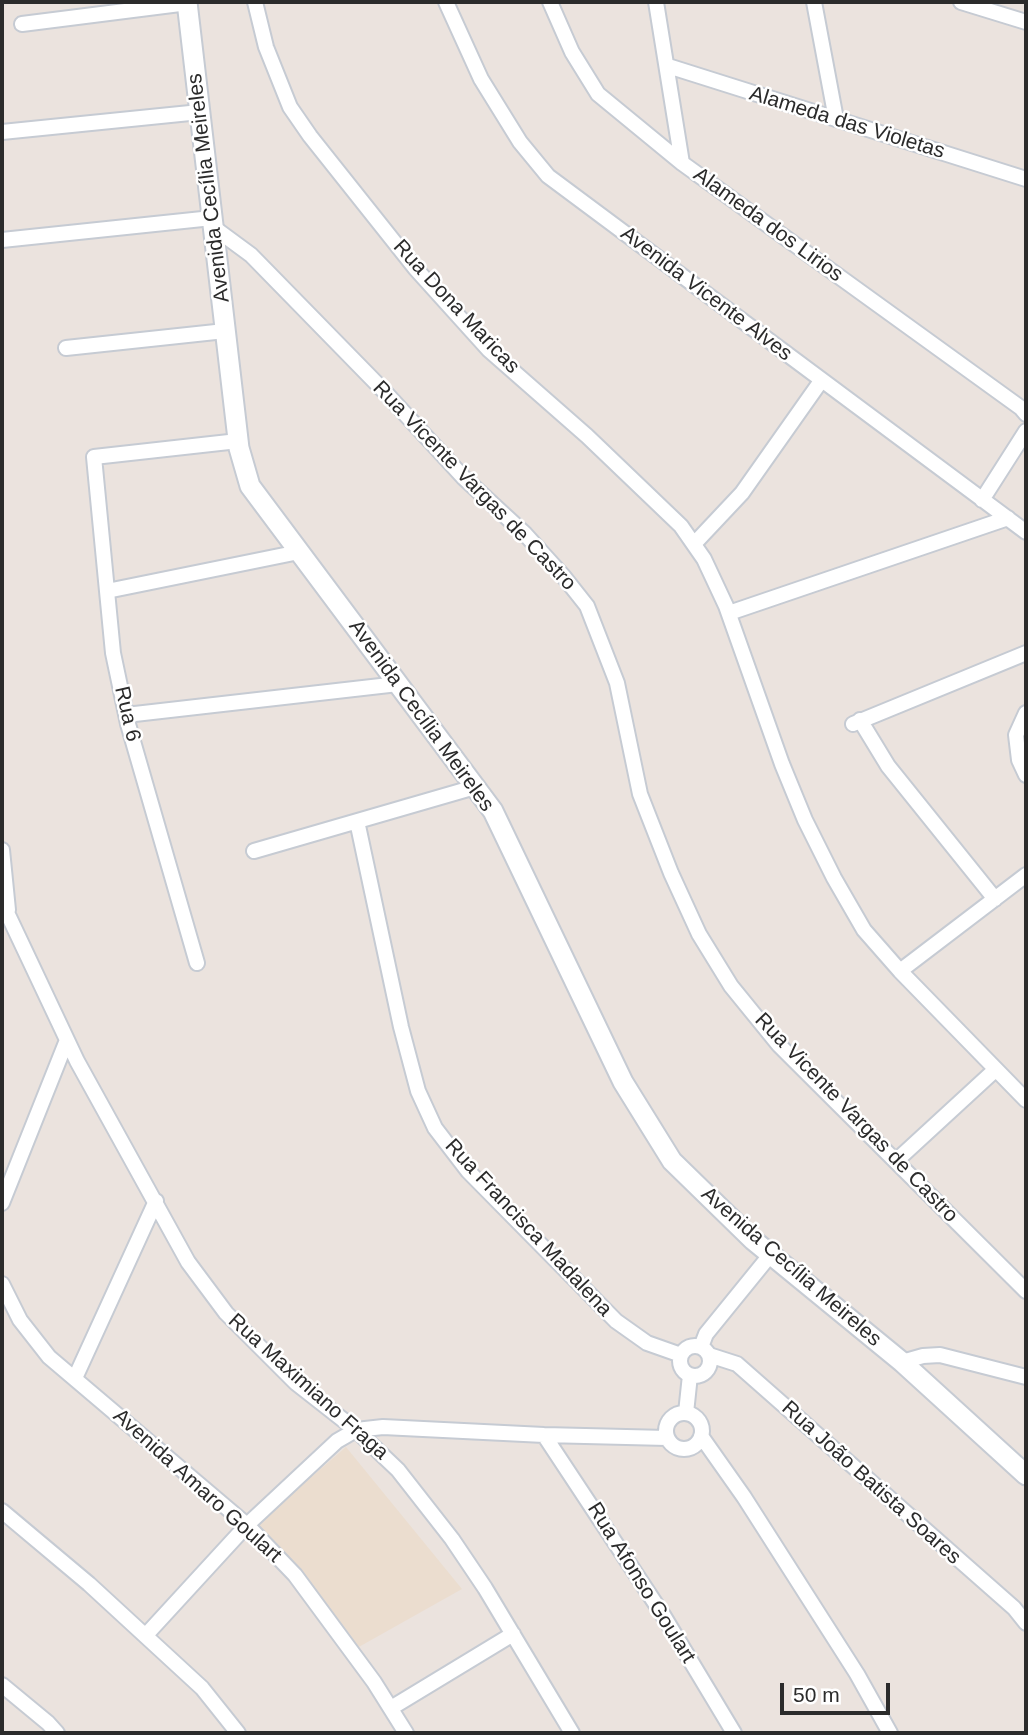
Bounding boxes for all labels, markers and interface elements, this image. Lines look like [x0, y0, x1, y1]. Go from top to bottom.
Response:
street label: Avenida Cecília Meireles [182, 72, 236, 304]
street label: Alameda das Violetas [746, 81, 948, 165]
street label: Alameda dos Lirios [688, 162, 848, 288]
street label: Avenida Vicente Alves [615, 221, 797, 367]
street label: Rua Dona Maricas [387, 235, 525, 379]
street label: Rua Vicente Vargas de Castro [367, 376, 581, 596]
street label: Avenida Cecília Meireles [343, 615, 499, 817]
street label: Rua 6 [108, 684, 146, 744]
street label: Rua Vicente Vargas de Castro [749, 1008, 963, 1228]
street label: Rua Francisca Madalena [439, 1134, 617, 1322]
street label: Avenida Cecília Meireles [696, 1182, 886, 1352]
street label: Rua Maximiano Fraga [223, 1309, 393, 1465]
street label: Rua João Batista Soares [776, 1396, 966, 1570]
street label: Avenida Amaro Goulart [108, 1404, 286, 1568]
street label: Rua Afonso Goulart [581, 1498, 701, 1668]
scale bar [783, 1668, 893, 1712]
text: 50 m [793, 1683, 840, 1706]

